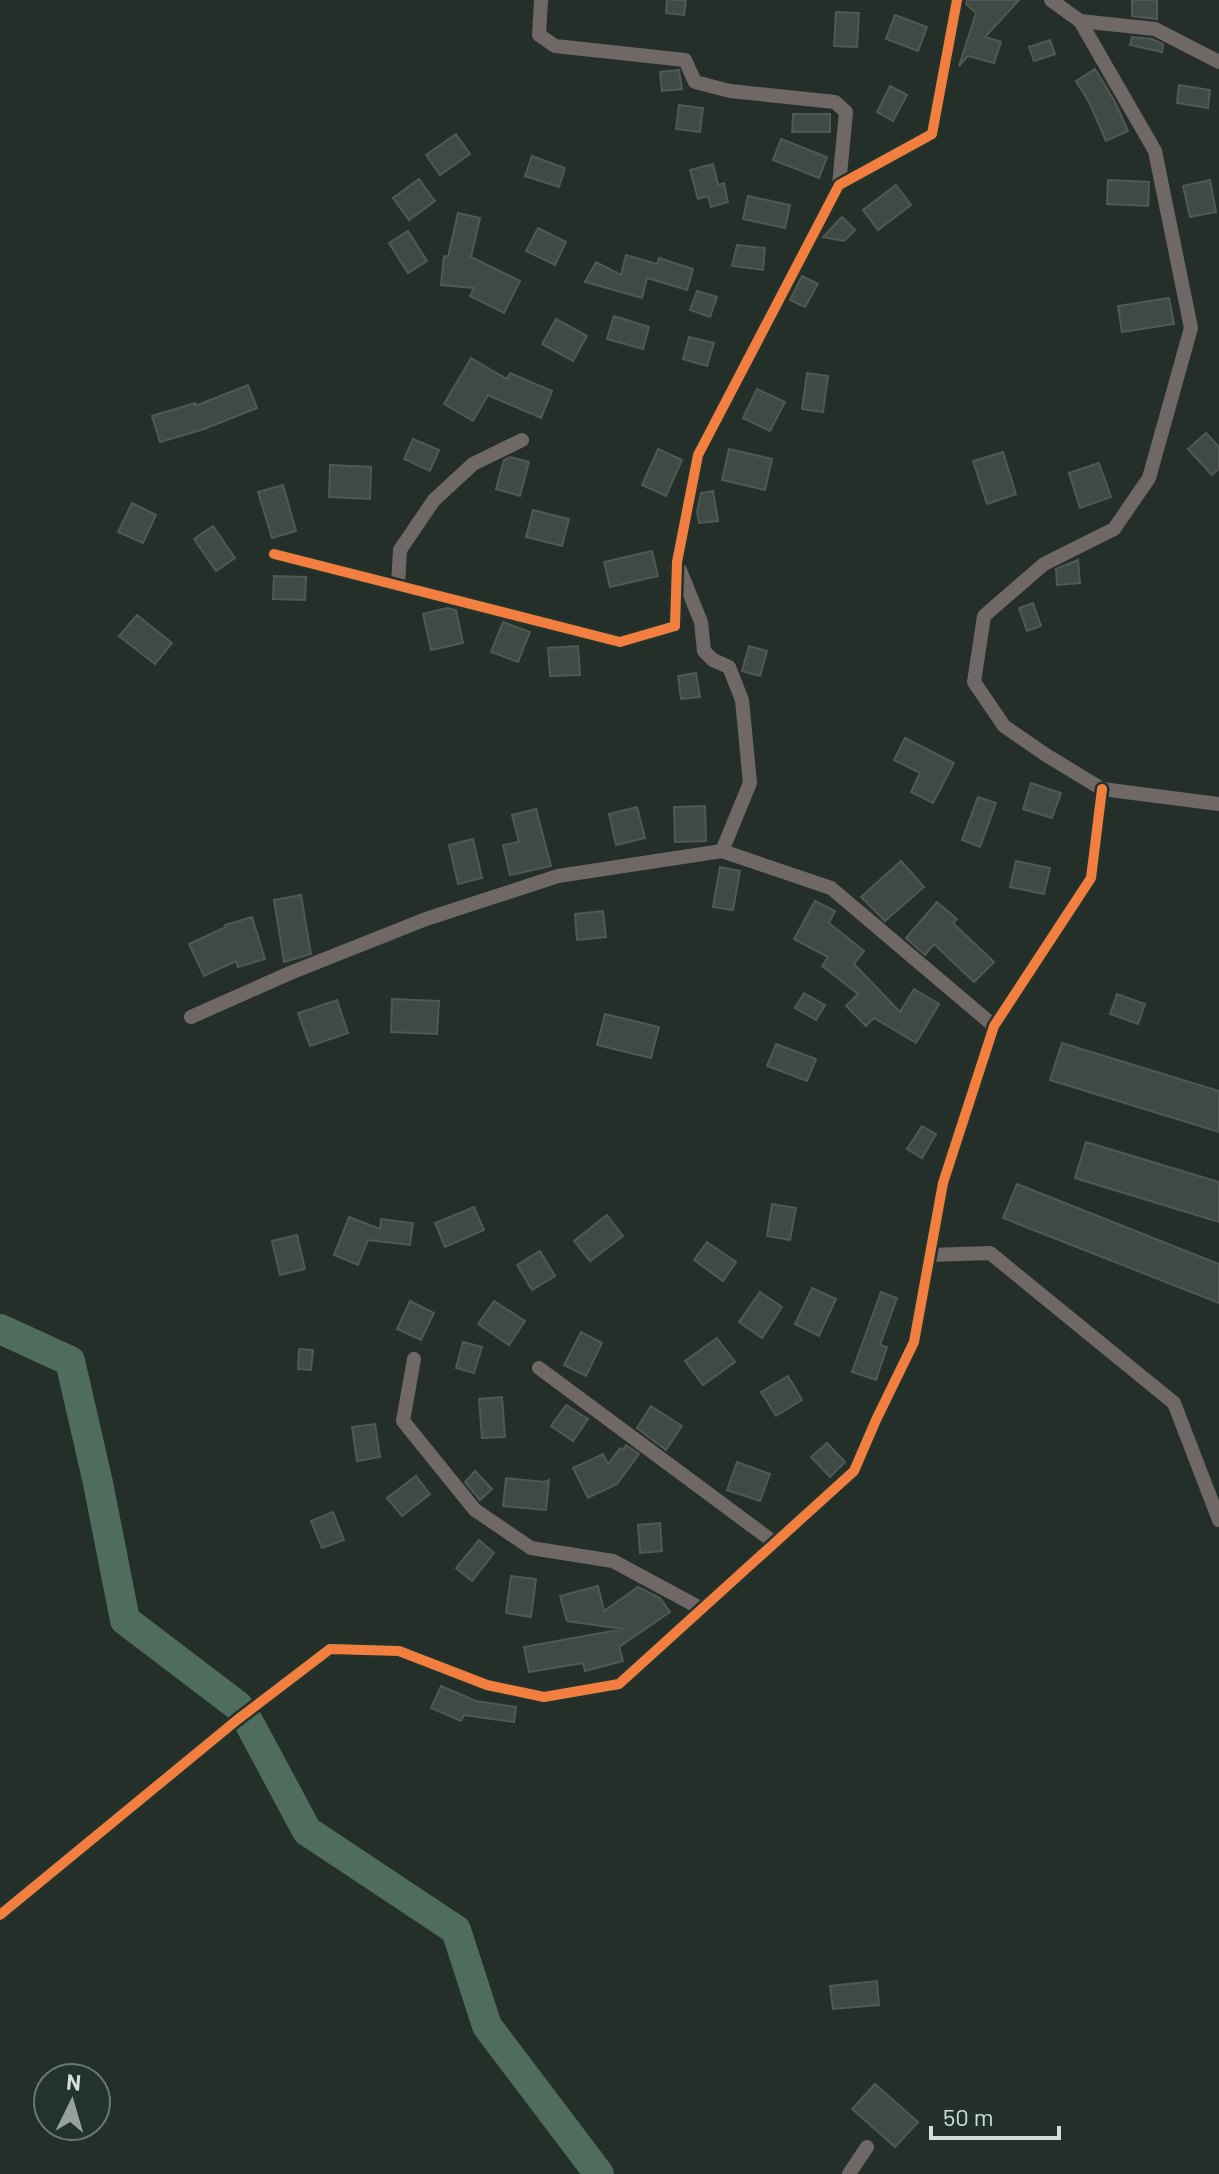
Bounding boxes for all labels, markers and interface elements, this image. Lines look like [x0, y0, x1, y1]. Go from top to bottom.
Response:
north arrow [32, 2062, 112, 2142]
text: N [65, 2067, 82, 2095]
scale bar [931, 2090, 1059, 2140]
text: 50 m [943, 2102, 994, 2131]

